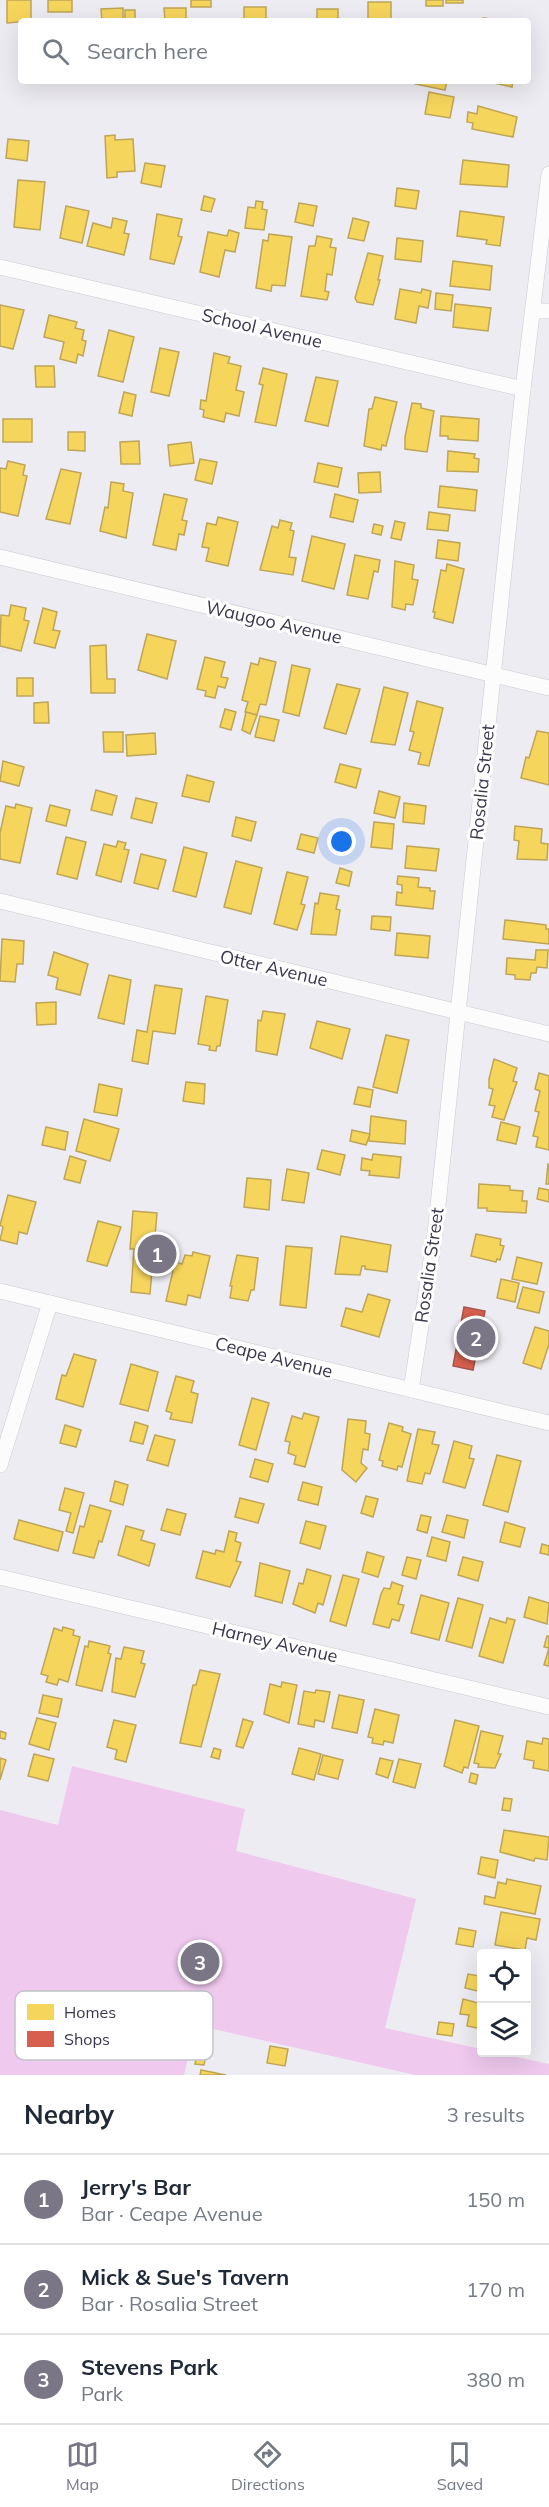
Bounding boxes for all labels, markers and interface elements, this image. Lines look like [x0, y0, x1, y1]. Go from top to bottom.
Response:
search box [18, 18, 531, 84]
icon: search [39, 35, 72, 68]
text: Search here [87, 37, 208, 65]
street label: School Avenue [200, 303, 324, 353]
street label: Waugoo Avenue [204, 595, 344, 649]
street label: Rosalia Street [464, 723, 500, 841]
your location [327, 827, 356, 856]
street label: Otter Avenue [218, 944, 330, 992]
street label: Rosalia Street [410, 1206, 448, 1324]
pin: 1 [138, 1232, 176, 1276]
pin: 2 [456, 1316, 496, 1360]
street label: Ceape Avenue [213, 1331, 335, 1383]
street label: Harney Avenue [210, 1616, 340, 1668]
pin: 3 [180, 1940, 220, 1984]
map controls [477, 1949, 531, 2057]
button: locate [477, 1949, 531, 2003]
legend [15, 1991, 213, 2060]
text: Homes [64, 2002, 116, 2022]
button: layers [477, 2003, 531, 2057]
text: Shops [64, 2029, 110, 2049]
text: Nearby [24, 2098, 114, 2131]
text: 3 results [447, 2102, 525, 2127]
text: Jerry's Bar [81, 2173, 191, 2201]
text: 1 [38, 2187, 50, 2212]
text: 150 m [466, 2187, 525, 2212]
text: Bar · Ceape Avenue [81, 2201, 263, 2226]
text: Mick & Sue's Tavern [81, 2263, 289, 2291]
text: 2 [38, 2277, 50, 2302]
text: 170 m [466, 2277, 525, 2302]
text: Bar · Rosalia Street [81, 2291, 258, 2316]
text: Stevens Park [81, 2353, 218, 2381]
text: 3 [38, 2367, 50, 2392]
text: 380 m [466, 2367, 525, 2392]
text: Park [81, 2381, 123, 2406]
tab: Map [66, 2438, 99, 2494]
tab: Directions [231, 2438, 305, 2494]
tab: Saved [437, 2438, 483, 2494]

